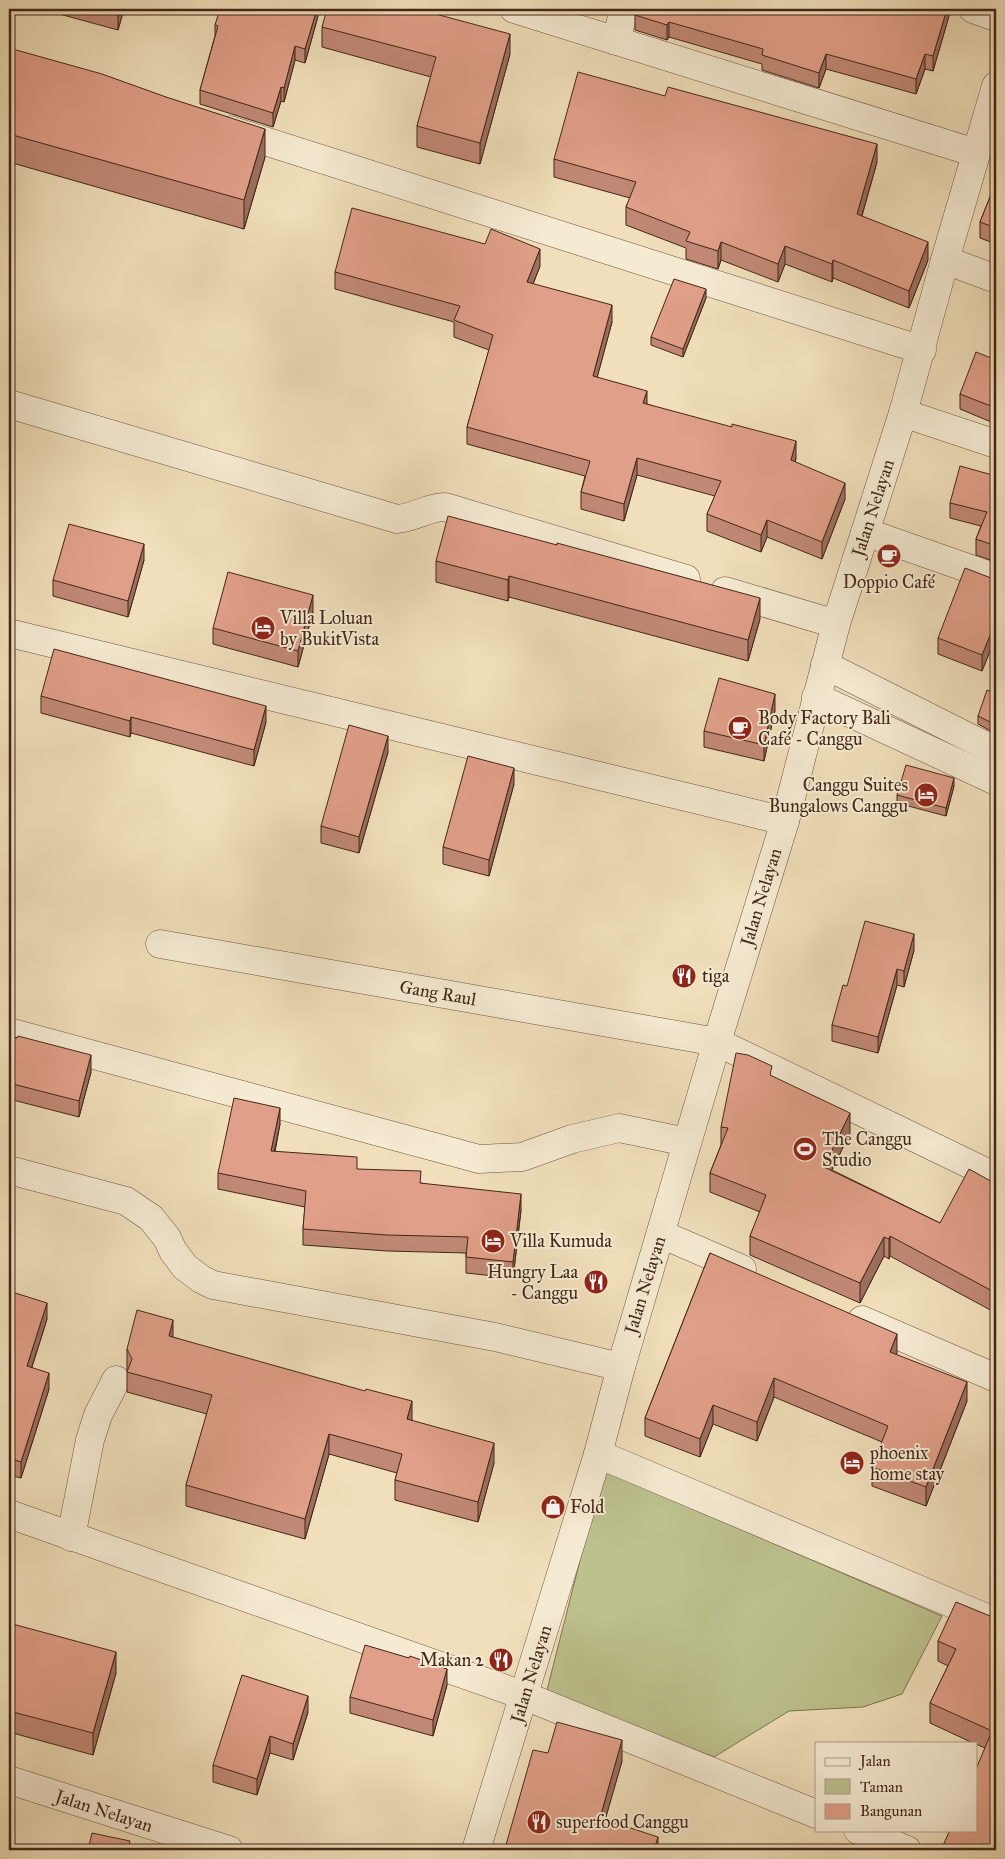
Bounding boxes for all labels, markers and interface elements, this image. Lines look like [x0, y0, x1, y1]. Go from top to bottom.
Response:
street label: Jalan Nelayan [846, 456, 900, 562]
cafe icon: Doppio Café [876, 543, 902, 569]
place label: Doppio Café [843, 571, 936, 593]
place label: Villa Loluan by BukitVista [279, 607, 379, 650]
hotel icon: Villa Loluan by BukitVista [250, 615, 276, 641]
place label: Body Factory Bali Café - Canggu [758, 707, 891, 751]
cafe icon: Body Factory Bali Café - Canggu [727, 715, 753, 741]
place label: Canggu Suites Bungalows Canggu [768, 774, 908, 818]
hotel icon: Canggu Suites Bungalows Canggu [913, 782, 939, 808]
street label: Jalan Nelayan [735, 845, 787, 951]
restaurant icon: tiga [671, 963, 697, 989]
place label: tiga [702, 965, 730, 988]
street label: Gang Raul [398, 975, 478, 1012]
place label: The Canggu Studio [822, 1128, 912, 1171]
sports icon: The Canggu Studio [792, 1136, 818, 1162]
hotel icon: Villa Kumuda [480, 1228, 506, 1254]
place label: Villa Kumuda [509, 1230, 612, 1252]
street label: Jalan Nelayan [619, 1233, 671, 1339]
place label: Hungry Laa - Canggu [487, 1261, 578, 1305]
restaurant icon: Hungry Laa - Canggu [583, 1269, 609, 1295]
place label: phoenix home stay [869, 1442, 945, 1485]
hotel icon: phoenix home stay [839, 1450, 865, 1476]
shop icon: Fold [540, 1494, 566, 1520]
place label: Fold [570, 1496, 604, 1518]
street label: Jalan Nelayan [505, 1622, 557, 1728]
restaurant icon: Makan 2 [488, 1647, 514, 1673]
place label: Makan 2 [419, 1649, 484, 1671]
legend [815, 1742, 978, 1832]
text: Jalan [858, 1752, 891, 1771]
text: Taman [860, 1778, 903, 1796]
street label: Jalan Nelayan [50, 1784, 156, 1838]
text: Bangunan [860, 1802, 922, 1820]
restaurant icon: superfood Canggu [526, 1809, 552, 1835]
place label: superfood Canggu [556, 1811, 689, 1834]

